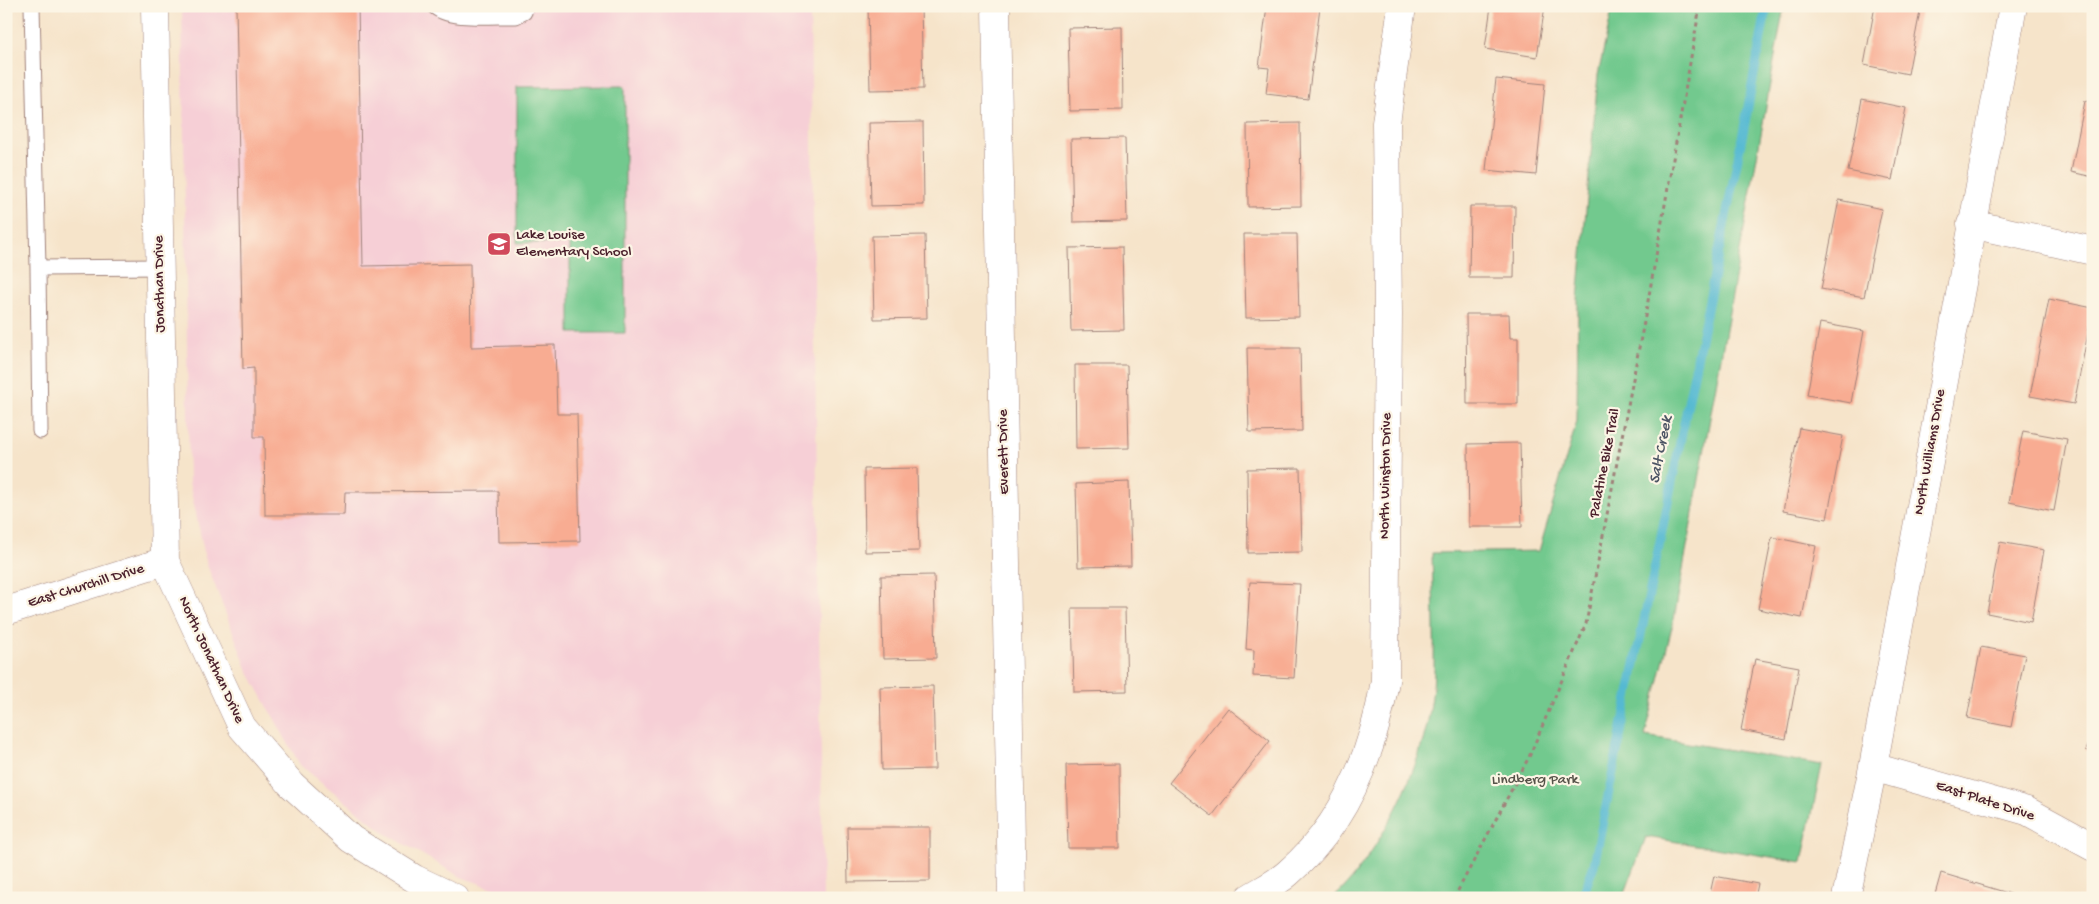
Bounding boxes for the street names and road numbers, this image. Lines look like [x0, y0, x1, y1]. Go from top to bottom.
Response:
street label: Jonathan Drive [150, 235, 170, 333]
street label: North Williams Drive [1910, 388, 1950, 516]
street label: Palatine Bike Trail [1585, 407, 1624, 520]
street label: Everett Drive [994, 409, 1014, 495]
street label: North Winston Drive [1376, 412, 1396, 539]
street label: East Churchill Drive [26, 560, 147, 612]
street label: North Jonathan Drive [174, 594, 248, 726]
street label: East Plate Drive [1933, 777, 2037, 826]

